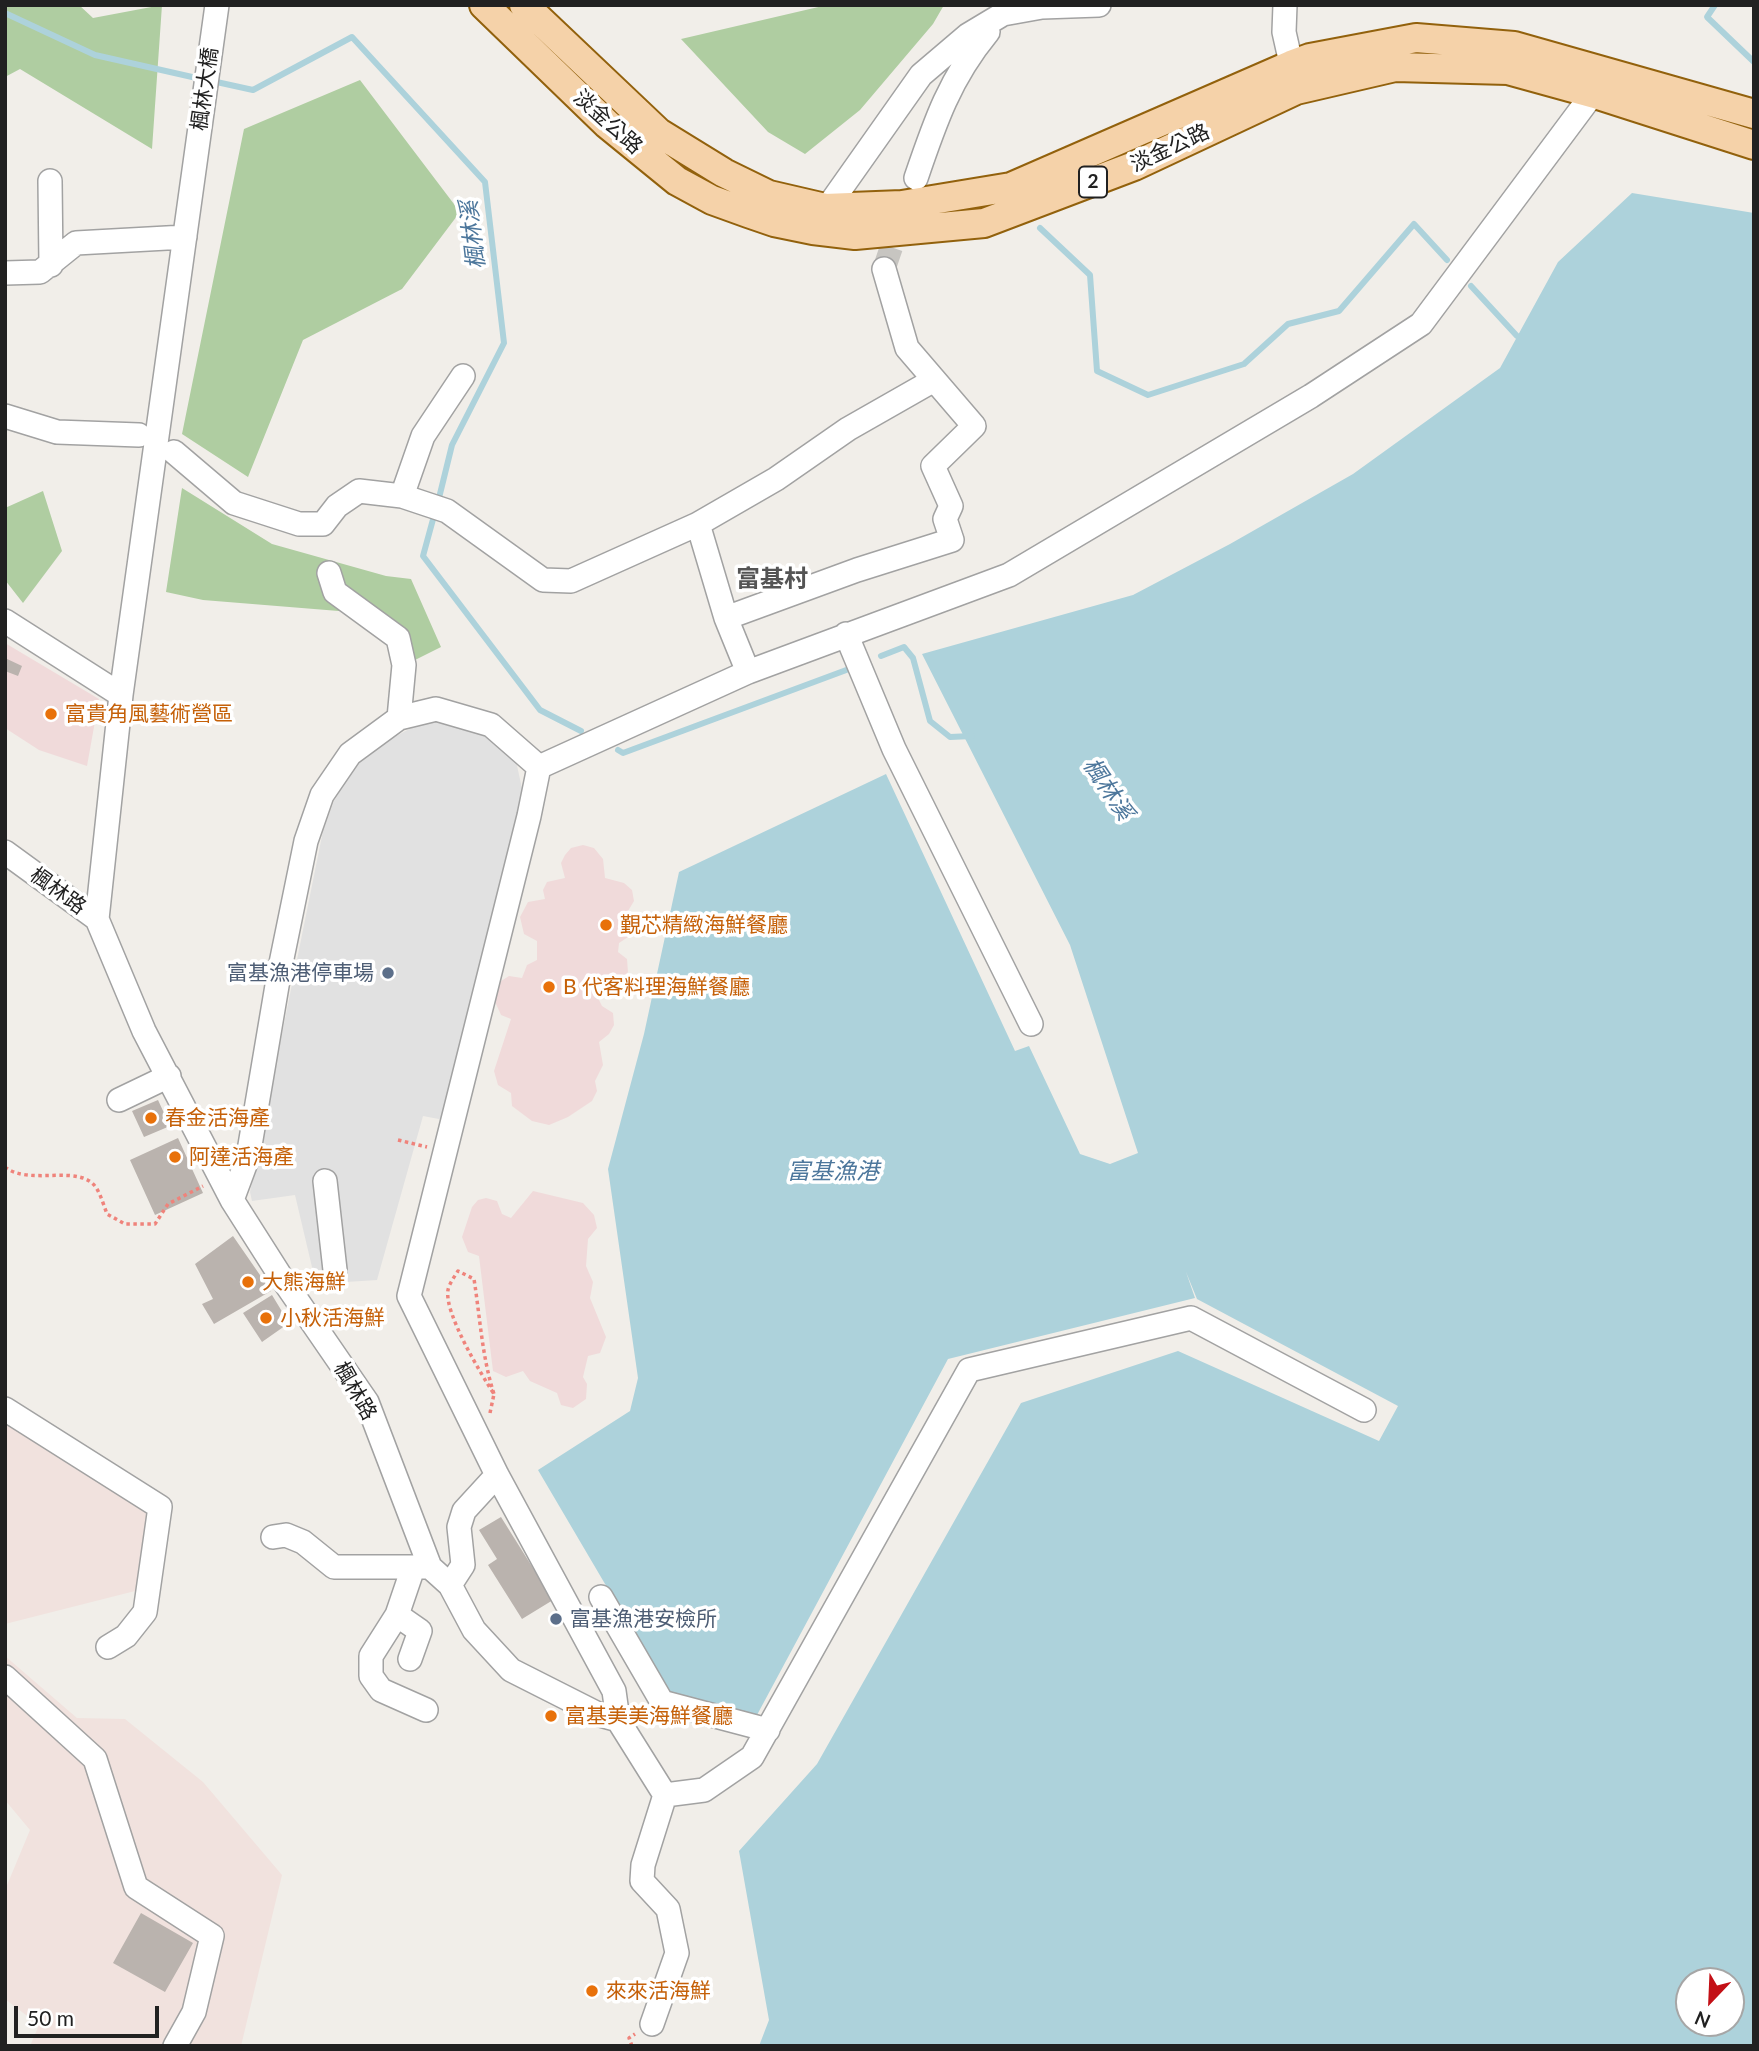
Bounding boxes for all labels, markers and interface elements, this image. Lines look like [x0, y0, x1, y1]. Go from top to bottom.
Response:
street label: 楓林大橋 [187, 46, 223, 132]
street label: 淡金公路 [568, 85, 648, 159]
street label: 淡金公路 [1127, 119, 1213, 177]
road number: 2 [1079, 166, 1107, 198]
water label: 楓林溪 [455, 199, 491, 271]
district label: 富基村 [736, 565, 808, 593]
place label: 富貴角風藝術營區 [65, 701, 233, 727]
marker: 富貴角風藝術營區 [43, 706, 59, 722]
water label: 楓林溪 [1077, 753, 1139, 825]
street label: 楓林路 [25, 862, 91, 920]
place label: 覲芯精緻海鮮餐廳 [620, 912, 788, 938]
marker: 覲芯精緻海鮮餐廳 [598, 917, 614, 933]
place label: 富基漁港停車場 [227, 960, 374, 986]
marker: 富基漁港停車場 [380, 965, 396, 981]
place label: B 代客料理海鮮餐廳 [563, 974, 750, 1000]
marker: B 代客料理海鮮餐廳 [541, 979, 557, 995]
place label: 春金活海產 [165, 1105, 270, 1131]
marker: 春金活海產 [143, 1110, 159, 1126]
place label: 阿達活海產 [189, 1144, 294, 1170]
marker: 阿達活海產 [167, 1149, 183, 1165]
water label: 富基漁港 [787, 1158, 879, 1186]
place label: 大熊海鮮 [262, 1269, 346, 1295]
marker: 大熊海鮮 [240, 1274, 256, 1290]
place label: 小秋活海鮮 [280, 1305, 385, 1331]
marker: 小秋活海鮮 [258, 1310, 274, 1326]
street label: 楓林路 [328, 1357, 382, 1425]
place label: 富基漁港安檢所 [570, 1606, 717, 1632]
marker: 富基漁港安檢所 [548, 1611, 564, 1627]
place label: 富基美美海鮮餐廳 [565, 1703, 733, 1729]
marker: 富基美美海鮮餐廳 [543, 1708, 559, 1724]
north arrow [1675, 1967, 1745, 2037]
place label: 來來活海鮮 [606, 1978, 711, 2004]
marker: 來來活海鮮 [584, 1983, 600, 1999]
scale bar [18, 1992, 163, 2036]
text: 50 m [27, 2005, 74, 2030]
text: N [1691, 2007, 1714, 2033]

